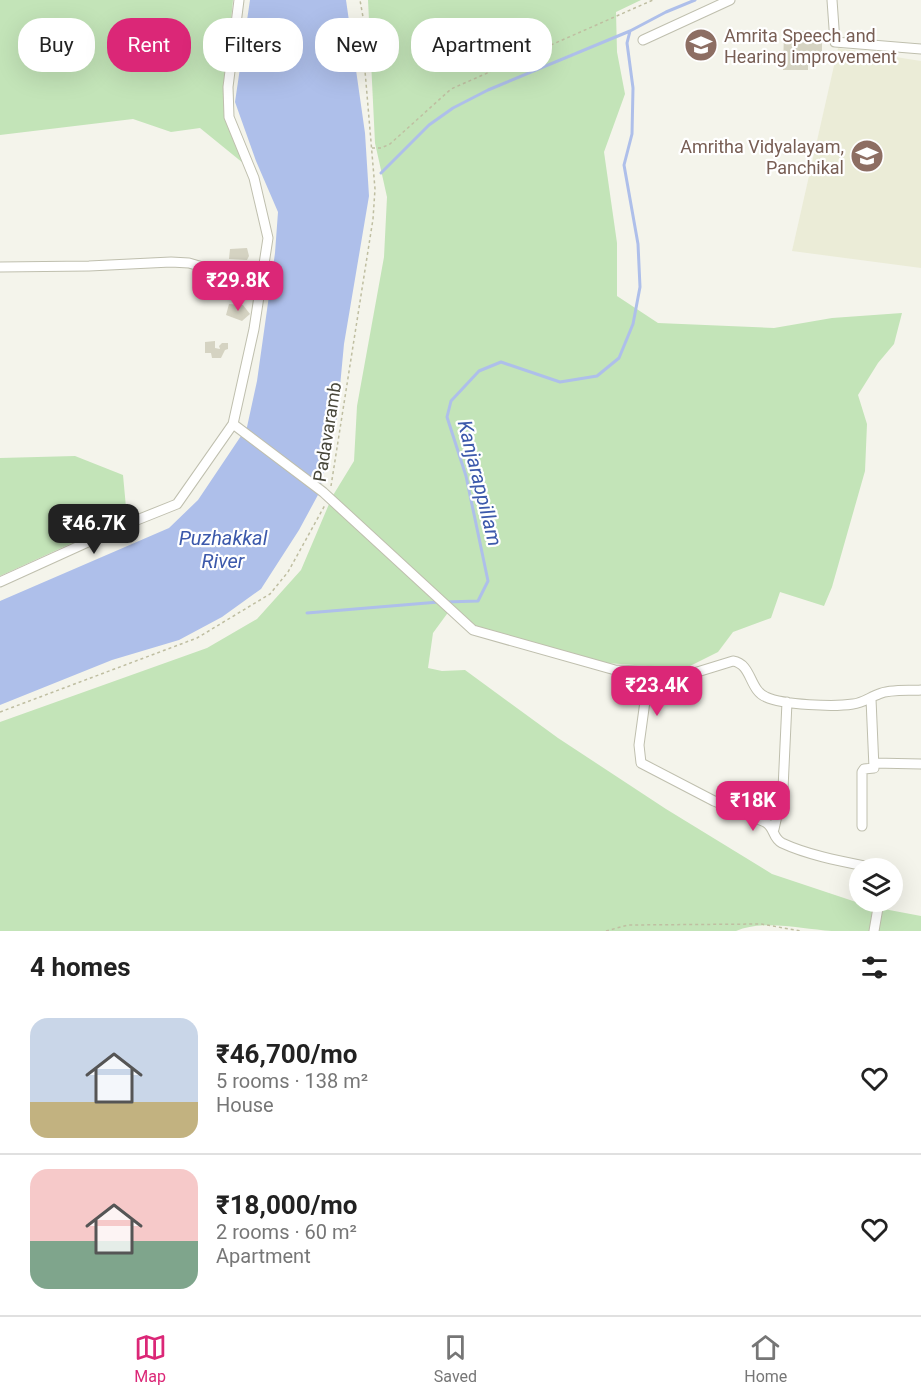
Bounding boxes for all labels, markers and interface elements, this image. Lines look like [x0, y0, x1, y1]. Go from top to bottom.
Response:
chip: Buy [18, 18, 95, 72]
chip: Rent [107, 18, 191, 72]
chip: Filters [203, 18, 303, 72]
chip: New [315, 18, 399, 72]
chip: Apartment [411, 18, 552, 72]
place label: Amrita Speech and Hearing improvement [724, 25, 897, 67]
school or university icon: Amrita Speech and Hearing improvement [683, 27, 719, 63]
place label: Amritha Vidyalayam, Panchikal [680, 136, 844, 178]
school or university icon: Amritha Vidyalayam, Panchikal [849, 138, 885, 174]
pin: ₹29.8K [189, 261, 287, 312]
text: ₹29.8K [206, 268, 270, 292]
street label: Padavaramb [309, 381, 345, 483]
water label: Kanjarappillam [453, 418, 507, 548]
pin: ₹46.7K [45, 504, 143, 555]
text: ₹46.7K [62, 511, 126, 535]
water label: Puzhakkal River [179, 526, 268, 573]
pin: ₹23.4K [608, 666, 706, 717]
text: ₹23.4K [625, 673, 689, 697]
pin: ₹18K [717, 781, 789, 832]
text: ₹18K [730, 788, 776, 812]
map controls [849, 858, 903, 912]
button: layers [849, 858, 903, 912]
icon: filters [858, 951, 891, 984]
text: 4 homes [30, 952, 131, 982]
text: ₹46,700/mo [216, 1039, 358, 1069]
icon: home [78, 1042, 150, 1114]
icon: heart [858, 1062, 891, 1095]
text: 5 rooms · 138 m² [216, 1069, 368, 1093]
text: House [216, 1093, 274, 1117]
text: ₹18,000/mo [216, 1190, 358, 1220]
icon: home [78, 1193, 150, 1265]
icon: heart [858, 1213, 891, 1246]
text: 2 rooms · 60 m² [216, 1220, 357, 1244]
text: Apartment [216, 1244, 311, 1268]
tab: Map [134, 1331, 167, 1386]
tab: Saved [434, 1331, 477, 1386]
tab: Home [744, 1331, 787, 1386]

